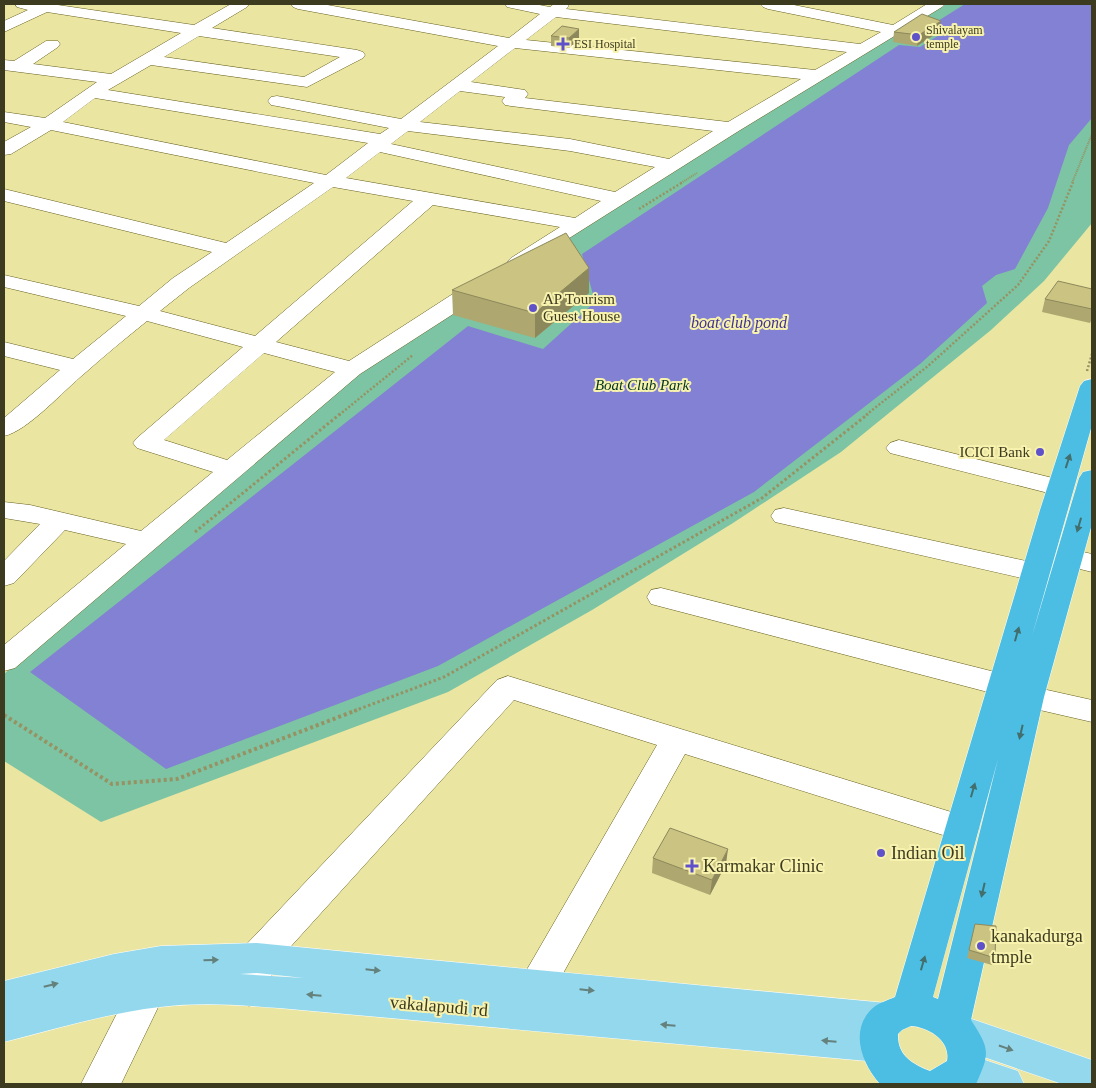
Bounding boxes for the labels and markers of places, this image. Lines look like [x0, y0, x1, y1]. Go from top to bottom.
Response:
place label: Shivalayam temple [926, 23, 983, 51]
marker: Shivalayam temple [910, 31, 922, 43]
marker: ESI Hospital [556, 37, 570, 51]
place label: ESI Hospital [574, 37, 636, 51]
place label: AP Tourism Guest House [543, 291, 620, 324]
marker: AP Tourism Guest House [527, 302, 539, 314]
place label: ICICI Bank [960, 444, 1030, 460]
marker: ICICI Bank [1034, 446, 1046, 458]
place label: Indian Oil [891, 843, 965, 863]
marker: Indian Oil [875, 847, 887, 859]
place label: Karmakar Clinic [703, 856, 823, 876]
marker: Karmakar Clinic [685, 859, 699, 873]
place label: kanakadurga tmple [991, 926, 1083, 967]
marker: kanakadurga tmple [975, 940, 987, 952]

